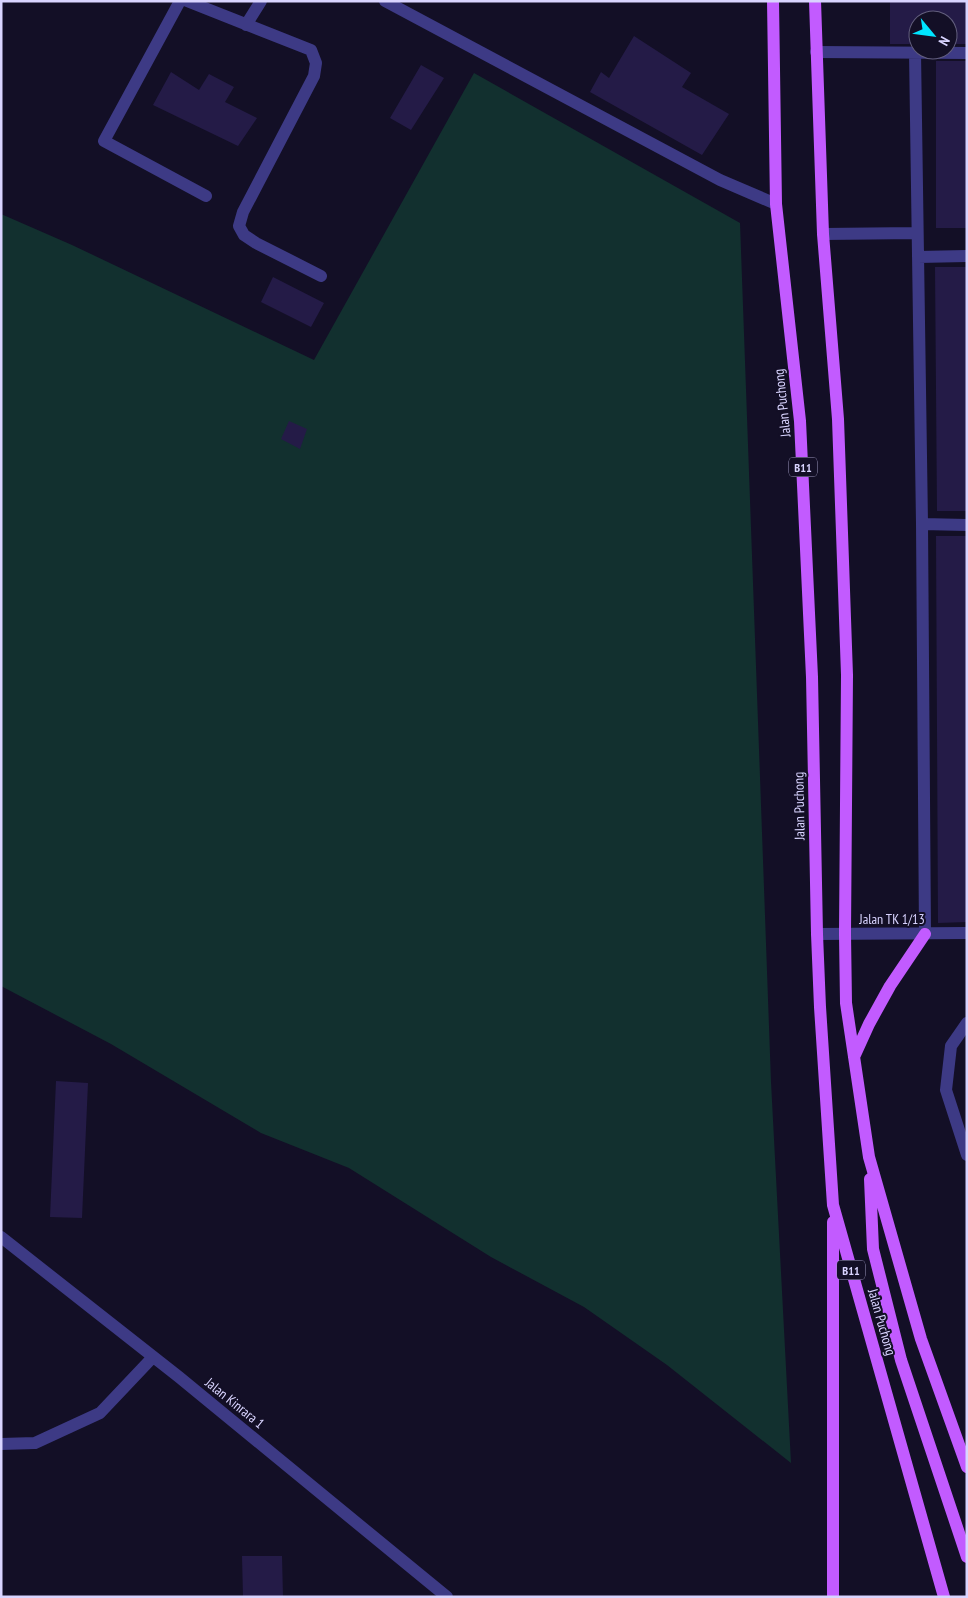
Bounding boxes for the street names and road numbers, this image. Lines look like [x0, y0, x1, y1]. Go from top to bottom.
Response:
street label: Jalan Puchong [769, 368, 795, 439]
road number: B11 [789, 458, 817, 477]
street label: Jalan Puchong [789, 772, 809, 841]
street label: Jalan TK 1/13 [858, 910, 925, 928]
road number: B11 [837, 1260, 865, 1280]
street label: Jalan Puchong [864, 1286, 900, 1357]
street label: Jalan Kinrara 1 [201, 1373, 268, 1432]

